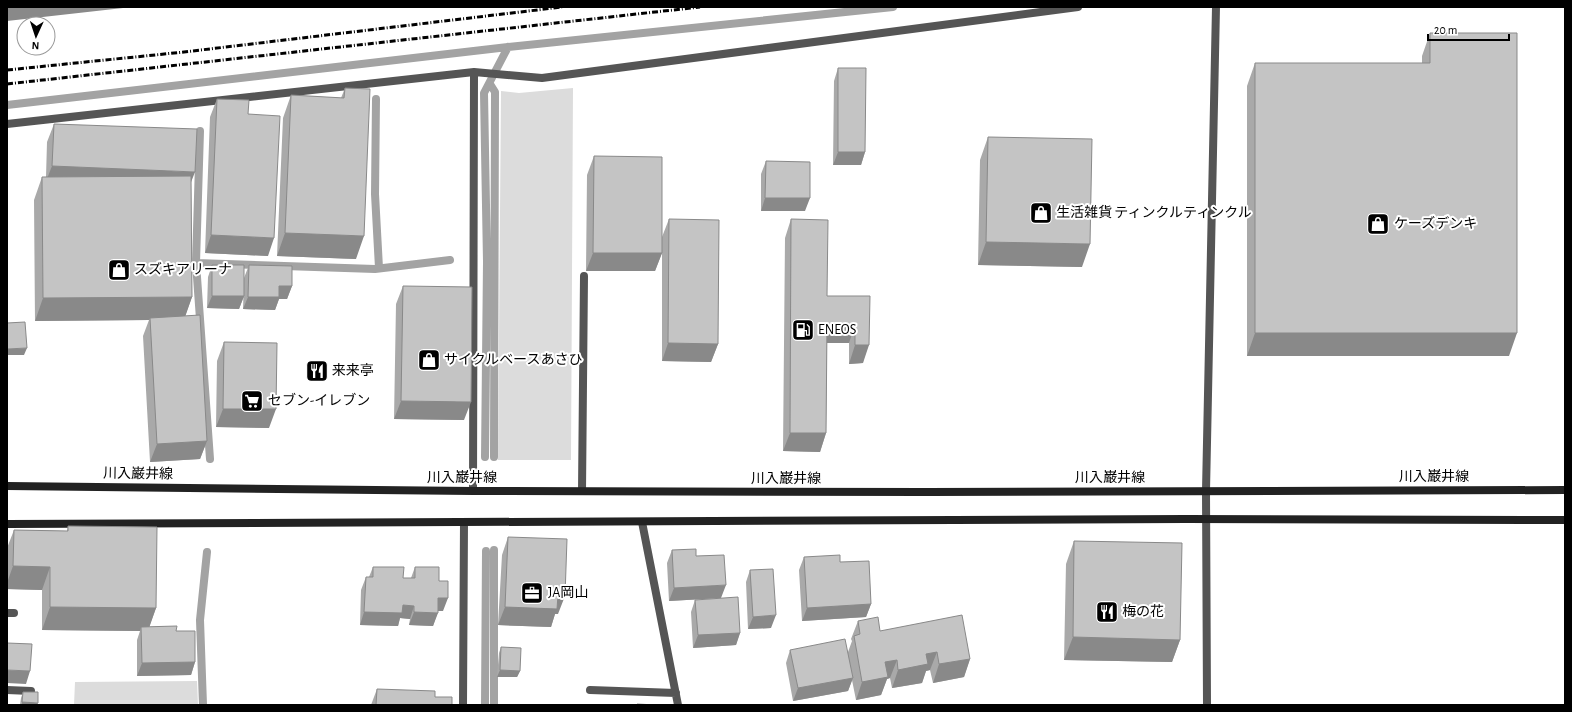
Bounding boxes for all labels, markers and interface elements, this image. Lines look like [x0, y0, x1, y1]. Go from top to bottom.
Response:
north arrow [16, 16, 56, 56]
scale bar [1428, 16, 1509, 42]
text: 20 m [1434, 24, 1457, 36]
text: N [31, 40, 40, 51]
shop icon: 生活雑貨 ティンクルティンクル [1028, 200, 1054, 226]
place label: 生活雑貨 ティンクルティンクル [1056, 204, 1252, 220]
shop icon: ケーズデンキ [1365, 211, 1391, 237]
place label: ケーズデンキ [1394, 215, 1477, 231]
shop icon: スズキアリーナ [106, 257, 132, 283]
place label: スズキアリーナ [134, 261, 232, 277]
fuel station icon: ENEOS [790, 317, 816, 343]
place label: ENEOS [818, 323, 856, 337]
shop icon: サイクルベースあさひ [416, 347, 442, 373]
place label: サイクルベースあさひ [444, 352, 583, 367]
restaurant icon: 来来亭 [304, 358, 330, 384]
place label: 来来亭 [332, 363, 374, 378]
supermarket icon: セブン-イレブン [239, 388, 265, 414]
place label: セブン-イレブン [268, 392, 370, 408]
street label: 川入巌井線 [103, 464, 173, 482]
street label: 川入巌井線 [1399, 468, 1469, 484]
street label: 川入巌井線 [427, 469, 497, 485]
street label: 川入巌井線 [1075, 469, 1145, 485]
street label: 川入巌井線 [751, 470, 821, 486]
office icon: JA岡山 [519, 580, 545, 606]
place label: JA岡山 [548, 585, 588, 600]
restaurant icon: 梅の花 [1094, 599, 1120, 625]
place label: 梅の花 [1122, 603, 1164, 619]

